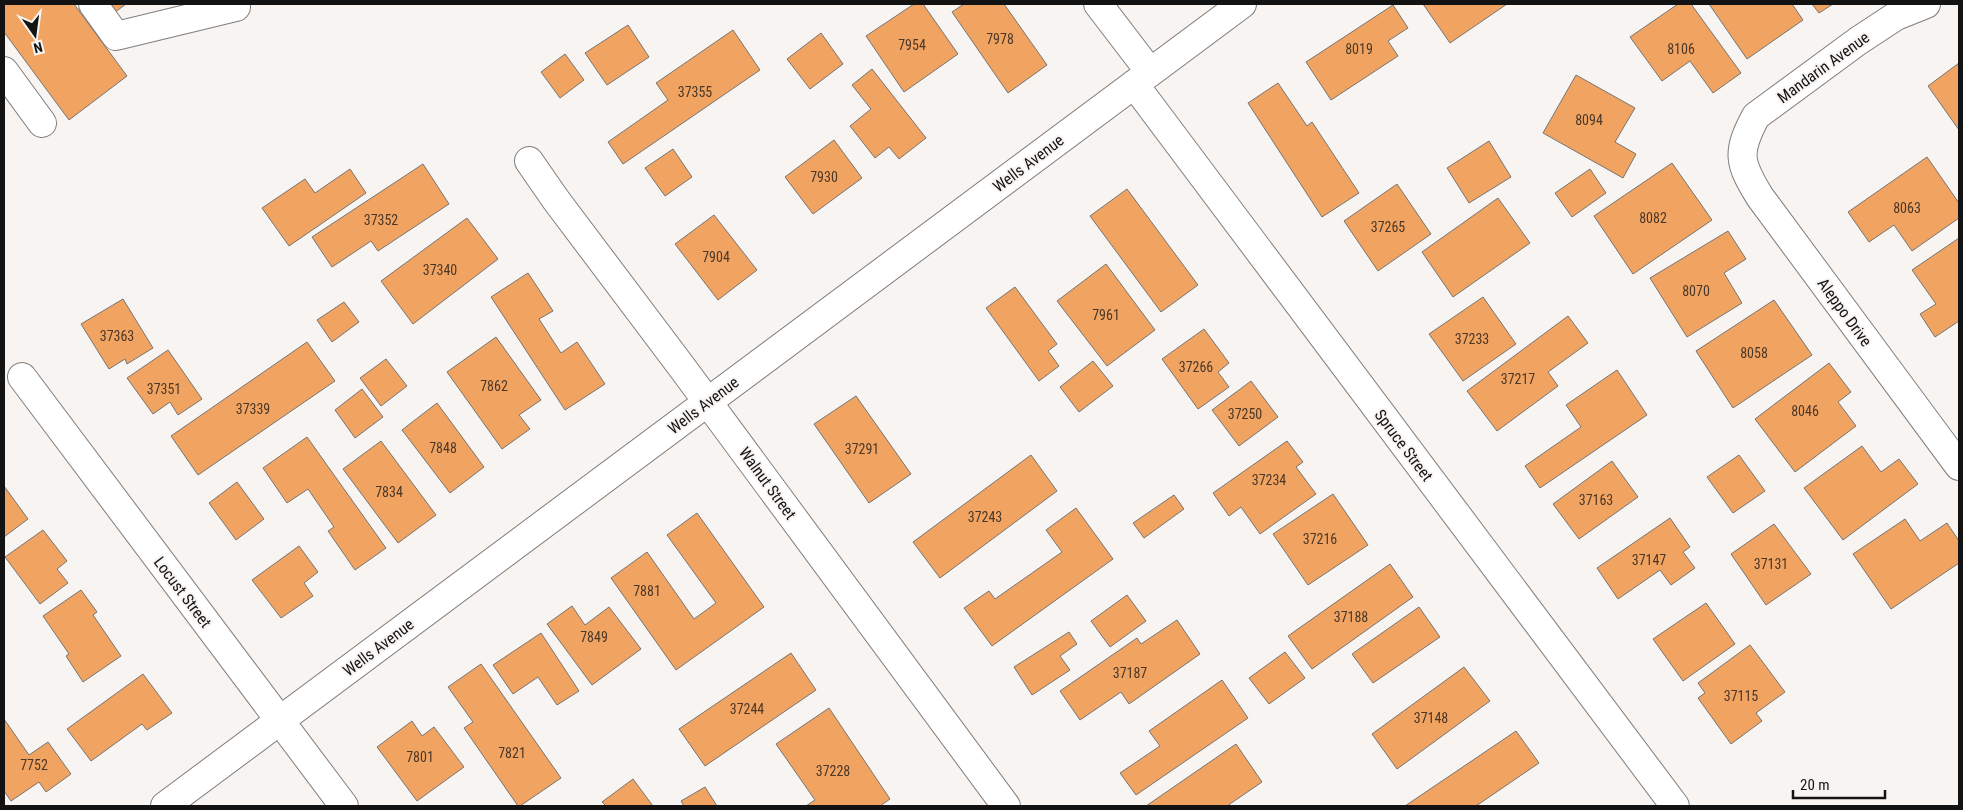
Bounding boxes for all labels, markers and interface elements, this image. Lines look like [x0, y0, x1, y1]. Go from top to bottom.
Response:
north arrow [10, 10, 60, 60]
street label: Mandarin Avenue [1774, 28, 1873, 107]
house number: 7978 [986, 31, 1014, 47]
house number: 7954 [898, 37, 926, 53]
text: N [32, 39, 44, 56]
house number: 8019 [1345, 41, 1373, 57]
house number: 8106 [1667, 41, 1695, 57]
house number: 37355 [678, 84, 712, 100]
house number: 8094 [1575, 112, 1603, 128]
street label: Wells Avenue [989, 131, 1067, 196]
house number: 7930 [810, 169, 838, 185]
house number: 8063 [1893, 200, 1921, 216]
house number: 8082 [1639, 210, 1667, 226]
house number: 37352 [364, 212, 398, 228]
house number: 37265 [1371, 219, 1405, 235]
house number: 7904 [702, 249, 730, 265]
house number: 37340 [423, 262, 457, 278]
street label: Aleppo Drive [1813, 274, 1876, 350]
house number: 8070 [1682, 283, 1710, 299]
house number: 7961 [1092, 307, 1120, 323]
house number: 37363 [100, 328, 134, 344]
house number: 37233 [1455, 331, 1489, 347]
house number: 8058 [1740, 345, 1768, 361]
house number: 37266 [1179, 359, 1213, 375]
house number: 37217 [1501, 371, 1535, 387]
street label: Wells Avenue [664, 373, 742, 438]
house number: 7862 [480, 378, 508, 394]
house number: 37351 [147, 381, 181, 397]
house number: 37339 [236, 401, 270, 417]
house number: 8046 [1791, 403, 1819, 419]
house number: 37250 [1228, 406, 1262, 422]
street label: Spruce Street [1370, 406, 1437, 485]
house number: 7848 [429, 440, 457, 456]
house number: 37291 [845, 441, 879, 457]
street label: Walnut Street [735, 443, 800, 523]
house number: 37234 [1252, 472, 1286, 488]
house number: 7834 [375, 484, 403, 500]
house number: 37163 [1579, 492, 1613, 508]
house number: 37243 [968, 509, 1002, 525]
house number: 37216 [1303, 531, 1337, 547]
house number: 37147 [1632, 552, 1666, 568]
street label: Locust Street [150, 553, 216, 632]
house number: 37131 [1754, 556, 1788, 572]
house number: 7881 [633, 583, 661, 599]
house number: 37188 [1334, 609, 1368, 625]
street label: Wells Avenue [339, 615, 417, 680]
house number: 7849 [580, 629, 608, 645]
house number: 37187 [1113, 665, 1147, 681]
house number: 37115 [1724, 688, 1758, 704]
house number: 37244 [730, 701, 764, 717]
house number: 37148 [1414, 710, 1448, 726]
house number: 7821 [498, 745, 526, 761]
house number: 7801 [406, 749, 434, 765]
house number: 7752 [20, 757, 48, 773]
house number: 37228 [816, 763, 850, 779]
scale bar [1793, 768, 1886, 800]
text: 20 m [1800, 776, 1830, 794]

